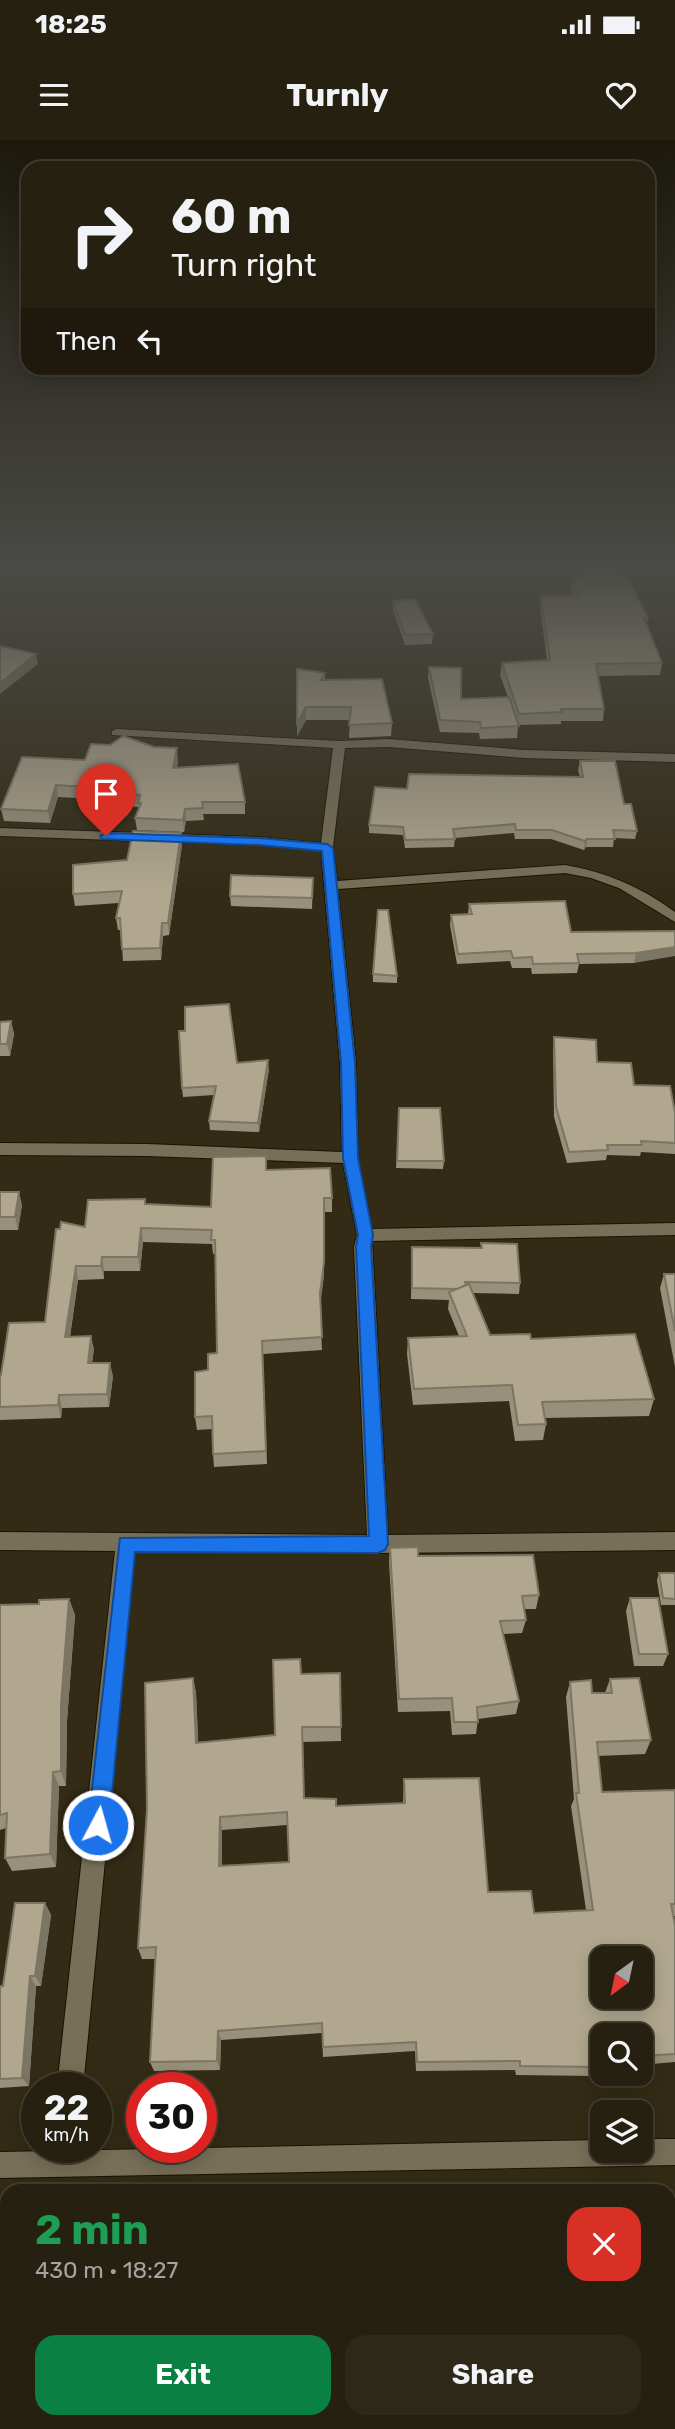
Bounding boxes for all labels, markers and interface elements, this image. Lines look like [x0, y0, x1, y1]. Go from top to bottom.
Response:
text: 18:25 [35, 9, 107, 40]
icon: menu [35, 76, 73, 114]
text: Turnly [286, 76, 389, 114]
icon: heart [602, 76, 640, 114]
text: 60 m [171, 187, 292, 245]
icon: right [56, 189, 147, 280]
text: Turn right [171, 246, 316, 284]
icon: left [131, 322, 169, 360]
text: Then [56, 326, 117, 357]
pin [76, 764, 136, 836]
icon: arrive [87, 775, 125, 813]
position arrow [61, 1788, 135, 1862]
north arrow [590, 1946, 653, 2009]
map controls [590, 1946, 653, 2163]
button: search [590, 2023, 653, 2086]
speed limit sign: 30 [126, 2072, 217, 2163]
text: 22 [44, 2087, 89, 2129]
button: layers [590, 2100, 653, 2163]
text: km/h [44, 2124, 89, 2146]
text: 2 min [35, 2205, 149, 2255]
button: close [567, 2207, 641, 2281]
text: 430 m · 18:27 [35, 2256, 178, 2284]
button: Exit [35, 2335, 331, 2415]
button: Share [345, 2335, 641, 2415]

